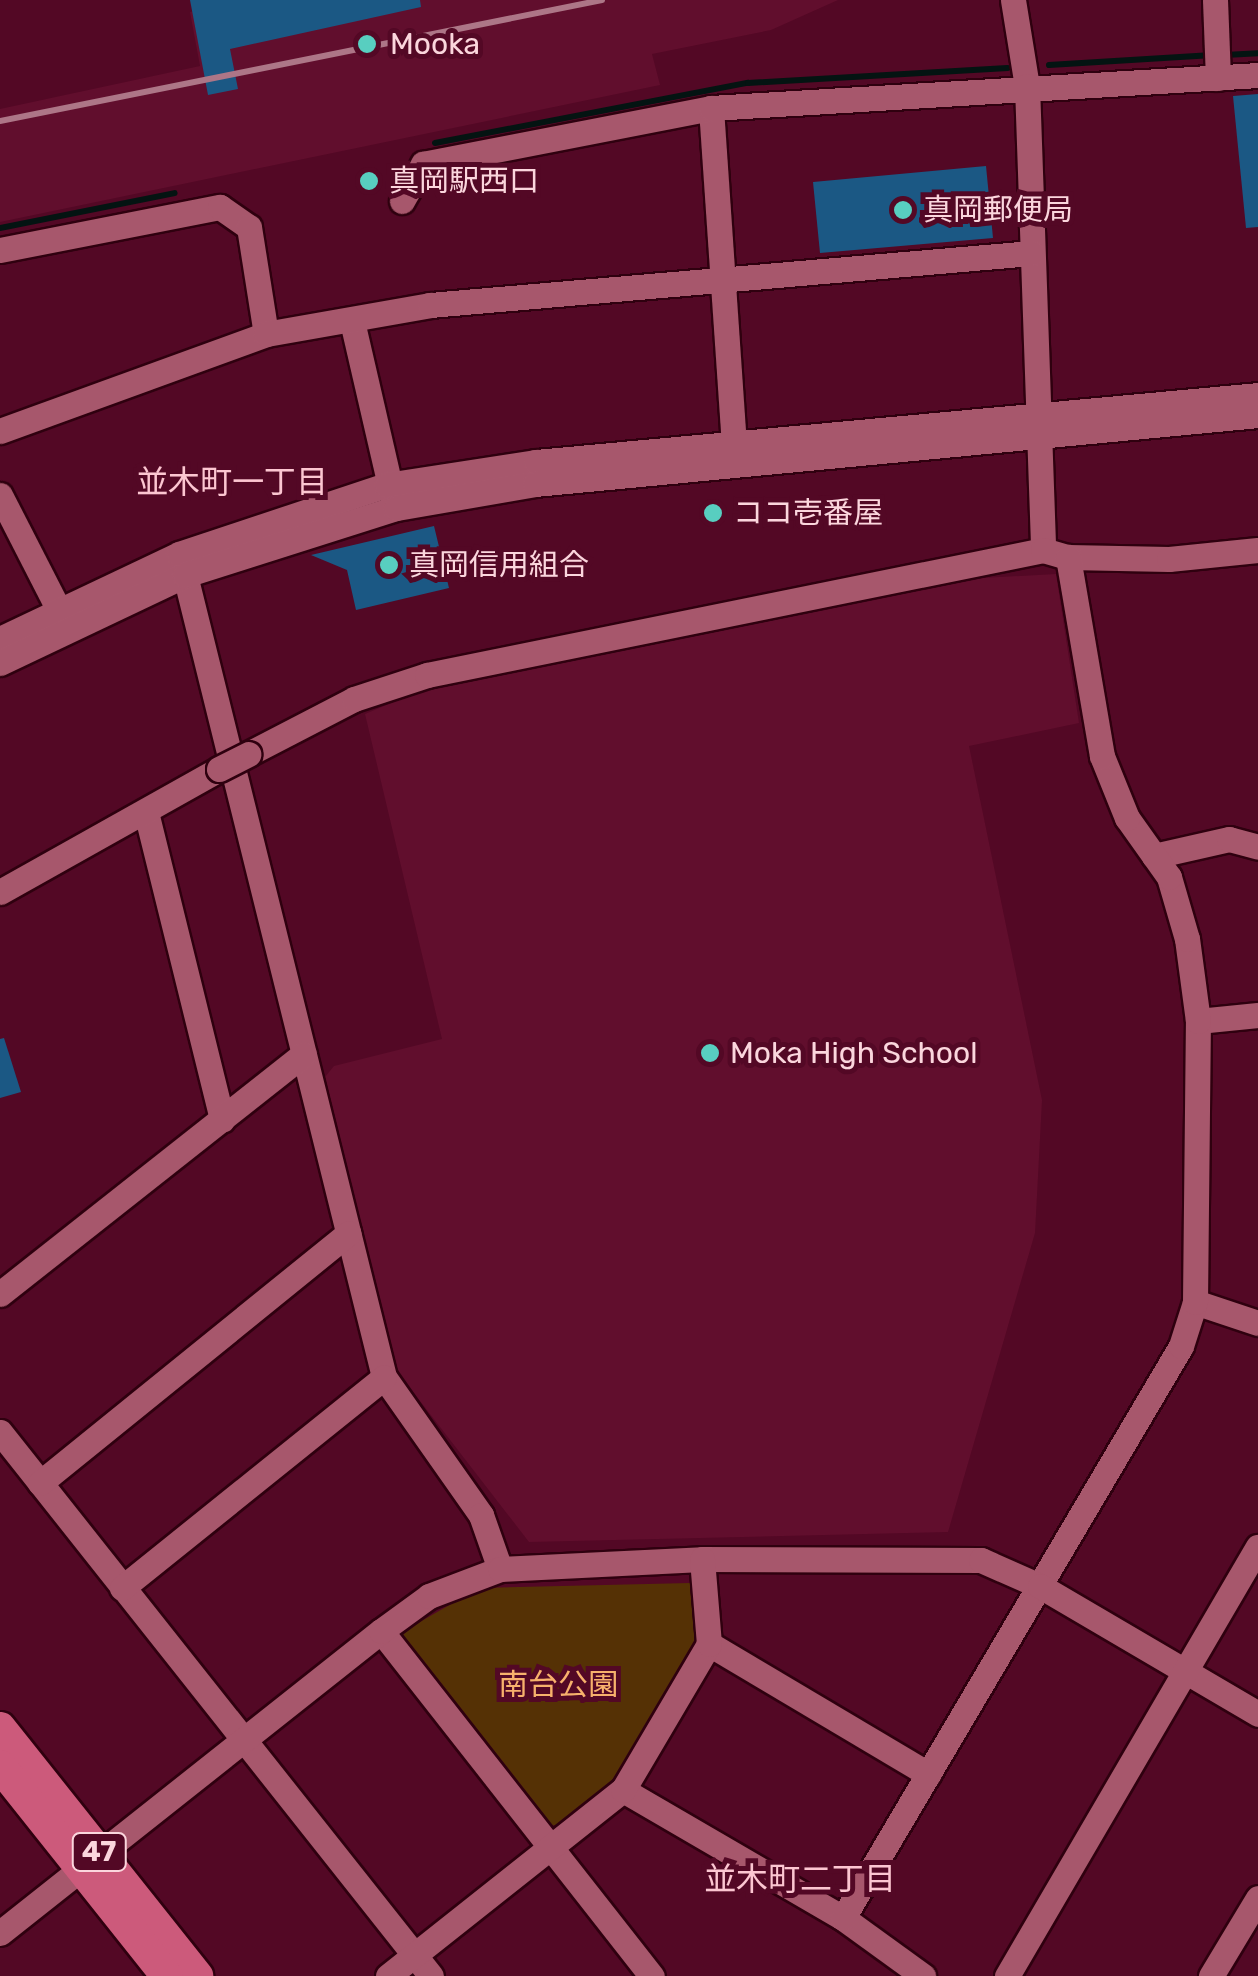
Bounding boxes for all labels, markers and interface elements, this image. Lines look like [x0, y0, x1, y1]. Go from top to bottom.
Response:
place label: Mooka [390, 26, 480, 62]
marker: Mooka [354, 31, 380, 57]
place label: 真岡駅西口 [389, 163, 539, 199]
marker: 真岡駅西口 [358, 170, 380, 192]
place label: 真岡郵便局 [923, 192, 1073, 228]
marker: 真岡郵便局 [892, 199, 914, 221]
district label: 並木町一丁目 [136, 463, 328, 501]
place label: ココ壱番屋 [733, 495, 883, 531]
marker: ココ壱番屋 [702, 502, 724, 524]
place label: 真岡信用組合 [409, 547, 589, 583]
marker: 真岡信用組合 [378, 554, 400, 576]
place label: Moka High School [730, 1035, 978, 1071]
marker: Moka High School [699, 1042, 721, 1064]
park label: 南台公園 [498, 1667, 618, 1703]
road number: 47 [72, 1829, 126, 1875]
district label: 並木町二丁目 [704, 1860, 896, 1898]

